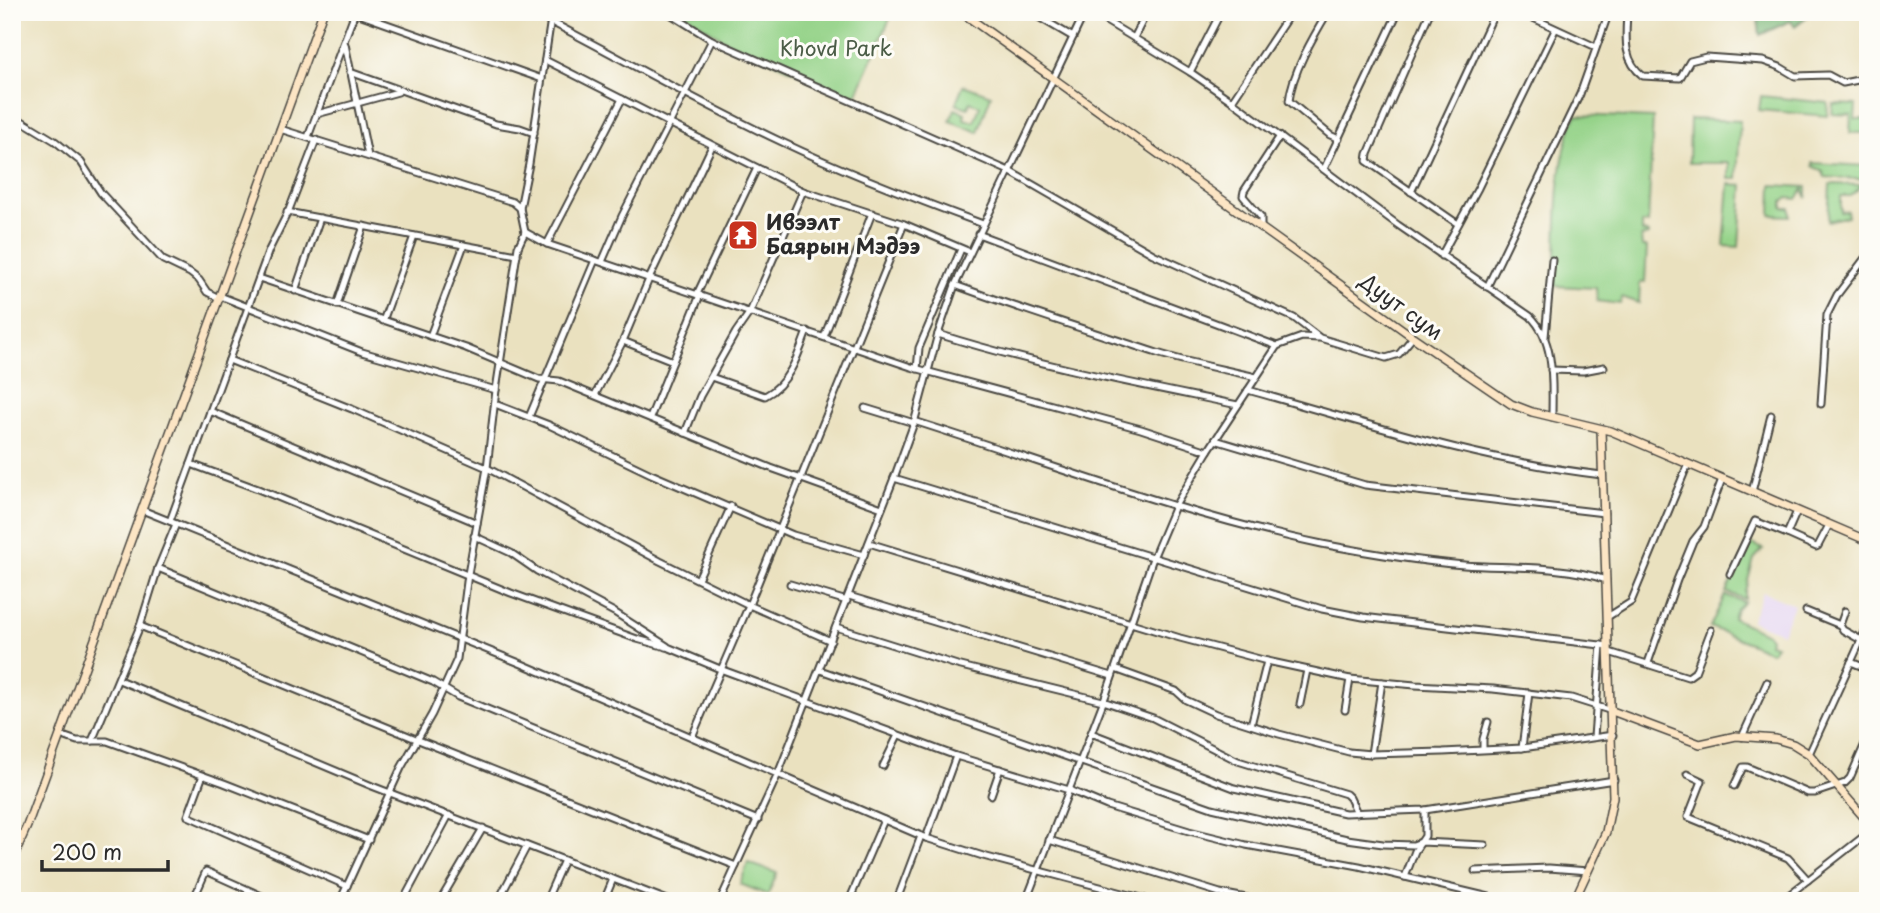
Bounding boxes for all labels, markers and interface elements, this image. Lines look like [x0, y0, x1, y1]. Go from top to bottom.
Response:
park label: Khovd Park [780, 31, 892, 63]
place label: Ивээлт Баярын Мэдээ [766, 205, 920, 261]
temple icon: Ивээлт Баярын Мэдээ [726, 218, 760, 252]
street label: Дуут сум [1353, 263, 1451, 347]
scale bar [42, 829, 168, 873]
text: 200 m [52, 835, 122, 867]

